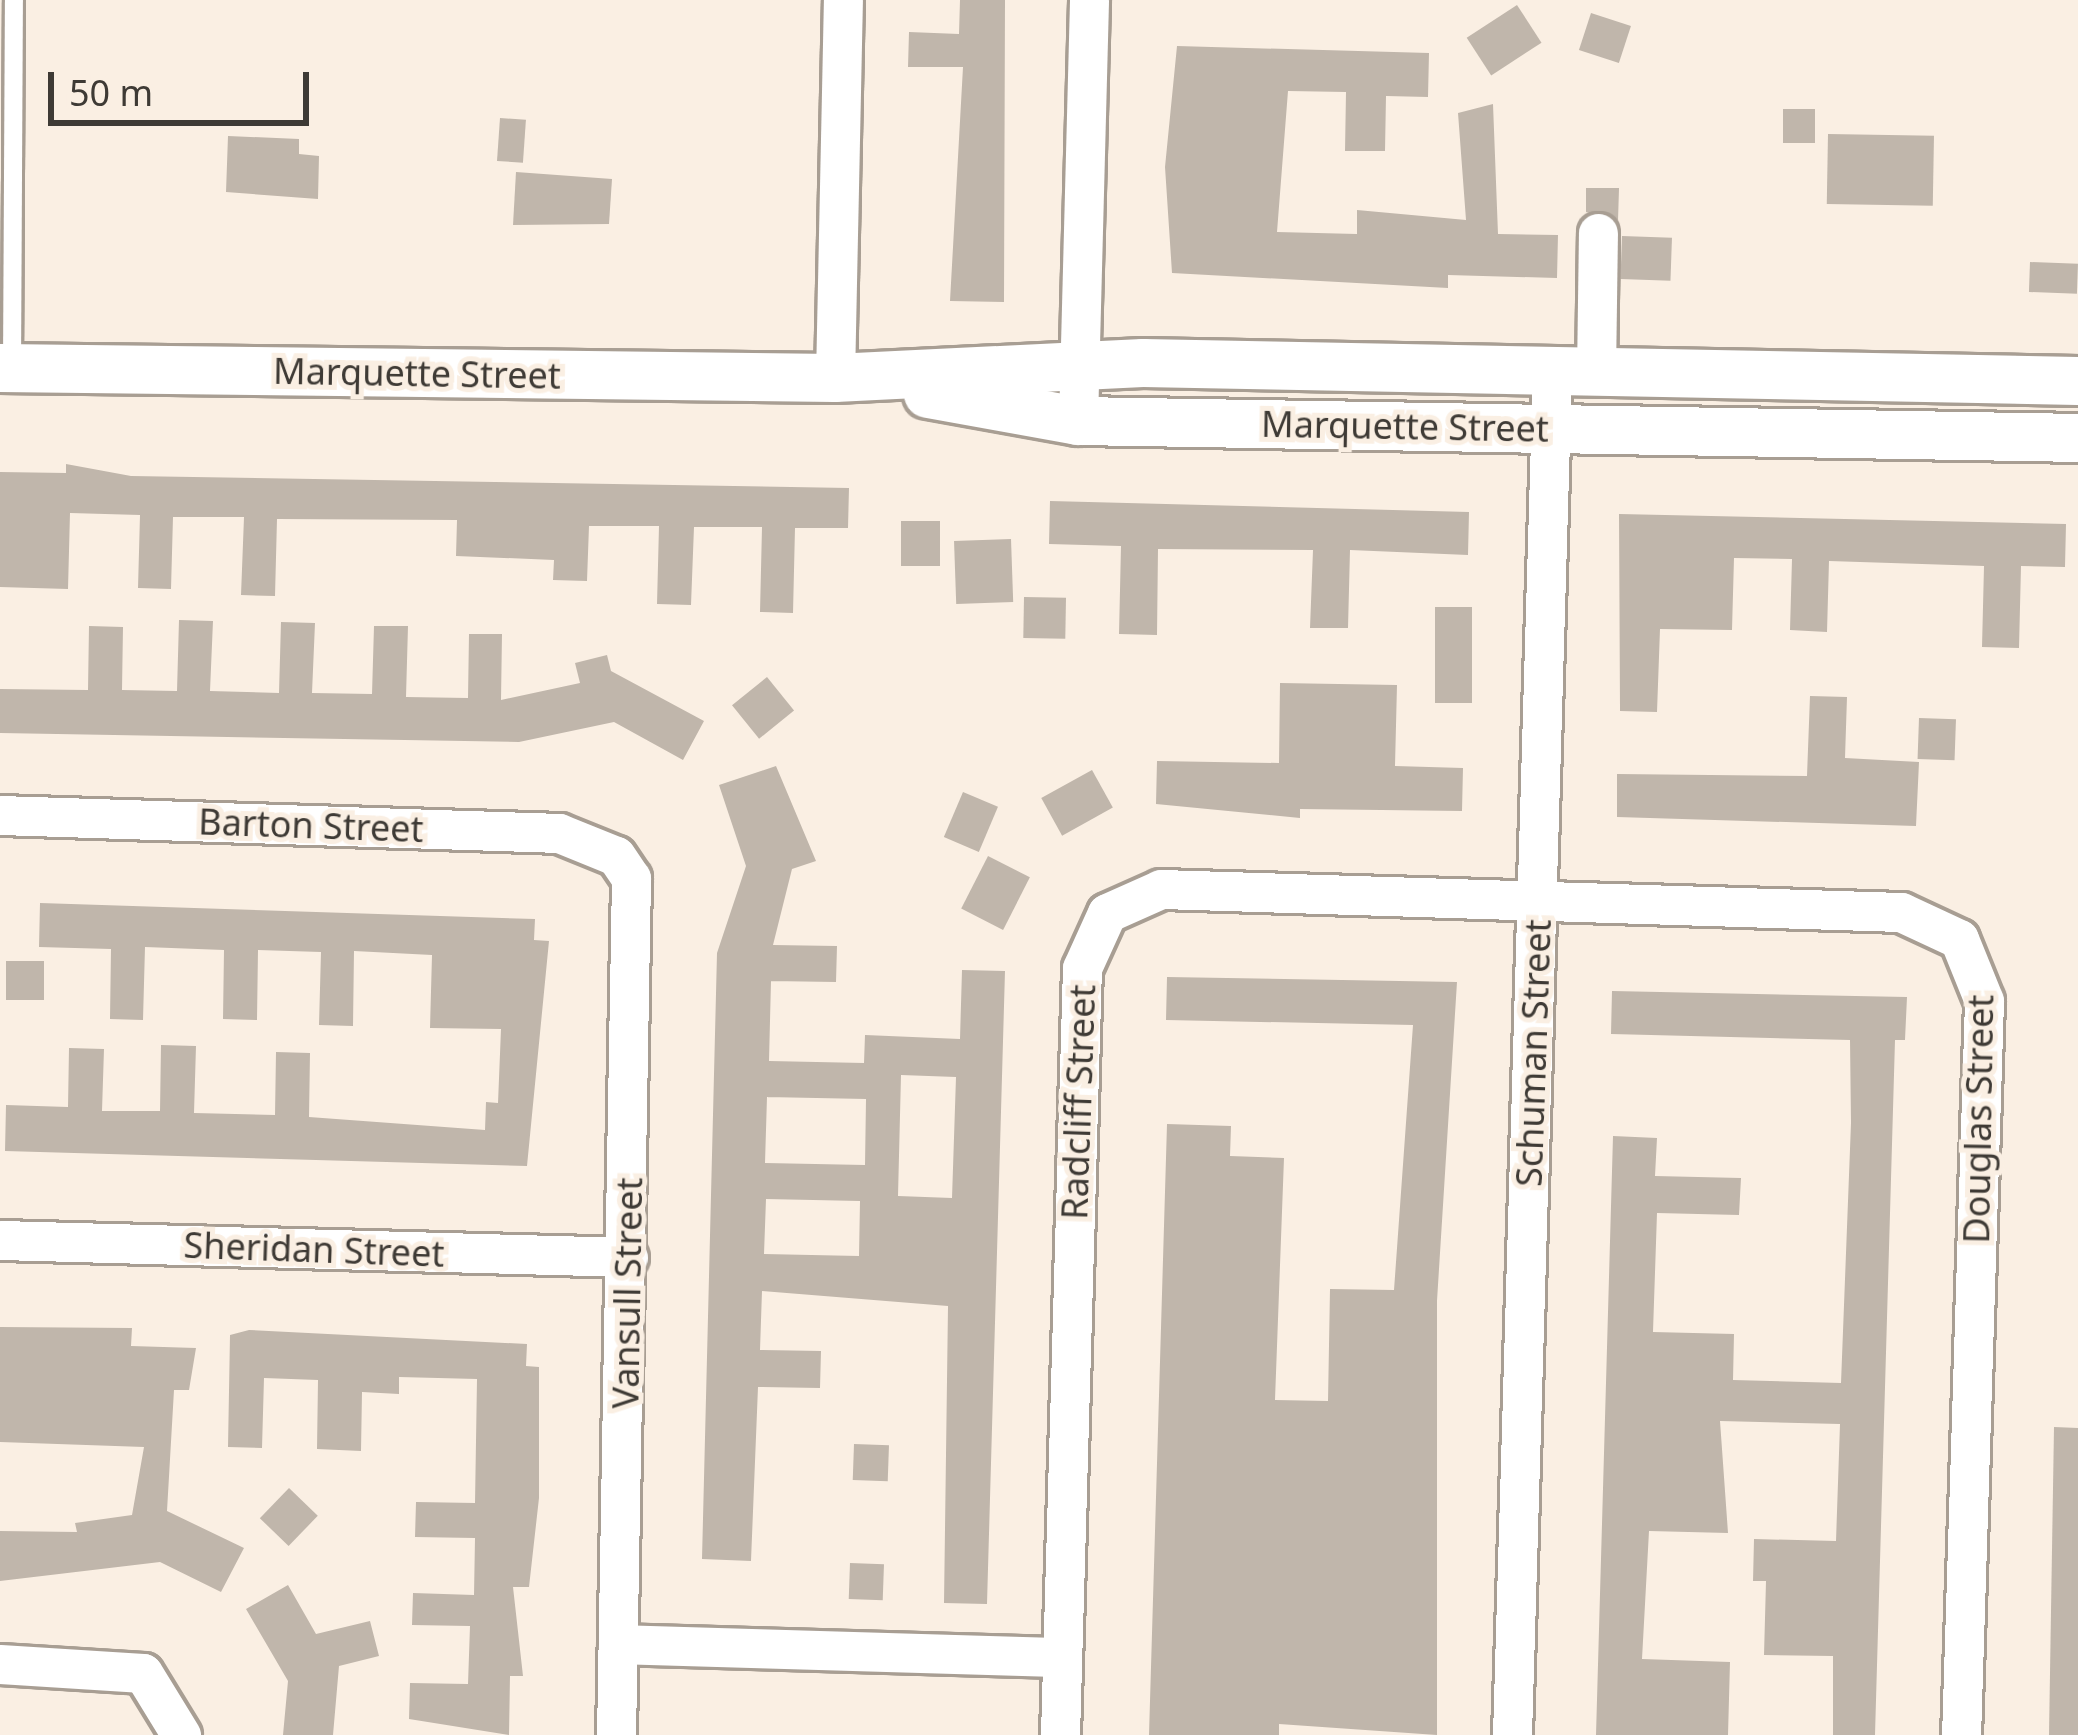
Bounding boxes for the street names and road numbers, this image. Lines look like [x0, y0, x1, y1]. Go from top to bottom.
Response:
street label: Marquette Street [273, 349, 561, 397]
street label: Marquette Street [1261, 402, 1549, 450]
street label: Barton Street [198, 799, 424, 851]
street label: Schuman Street [1507, 919, 1559, 1187]
street label: Radcliff Street [1052, 984, 1104, 1220]
street label: Douglas Street [1954, 994, 2002, 1244]
street label: Vansull Street [603, 1177, 651, 1409]
street label: Sheridan Street [183, 1223, 445, 1275]

